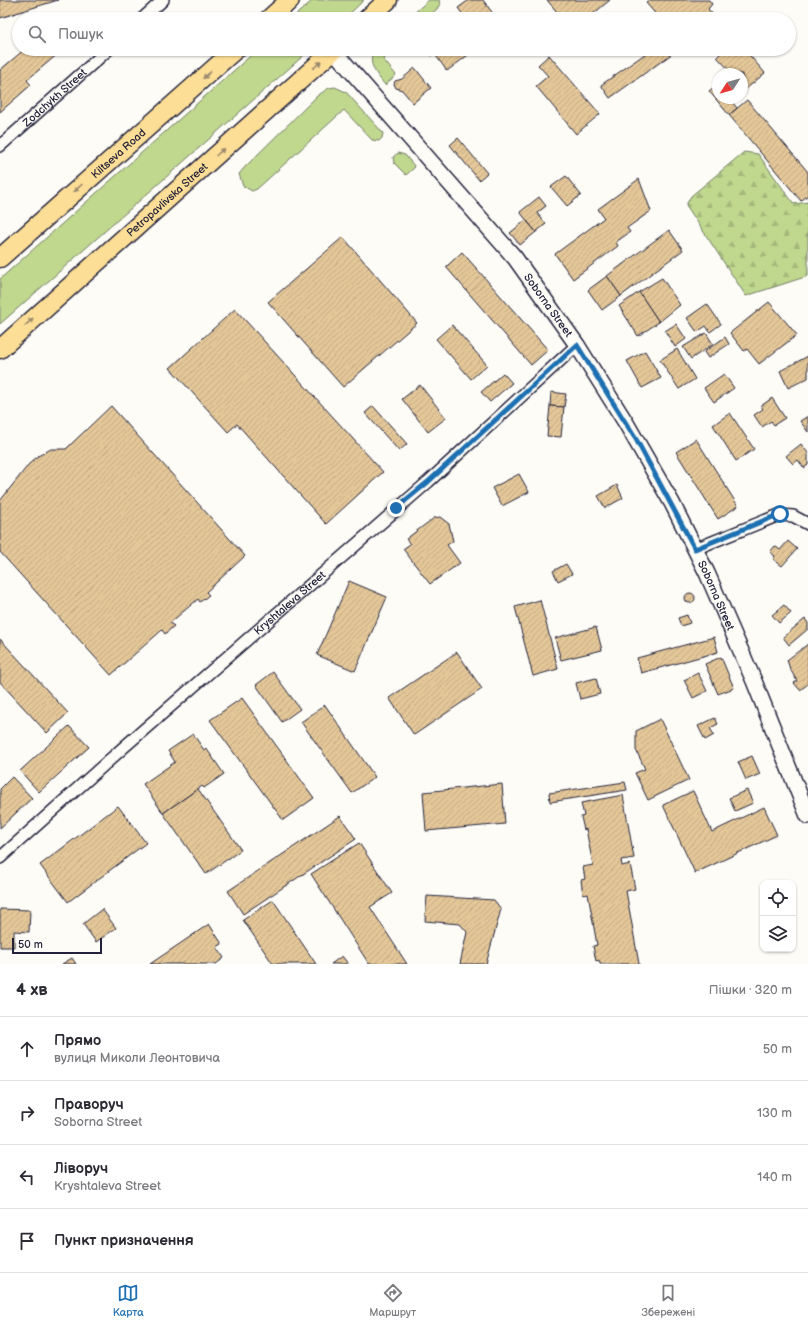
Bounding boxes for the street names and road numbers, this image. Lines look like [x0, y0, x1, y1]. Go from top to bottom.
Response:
street label: Zodchykh Street [20, 66, 90, 130]
street label: Kiltseva Road [89, 126, 149, 181]
street label: Petropavlivska Street [124, 160, 211, 240]
street label: Soborna Street [521, 271, 575, 340]
street label: Soborna Street [695, 558, 737, 633]
street label: Kryshtaleva Street [251, 568, 329, 638]

